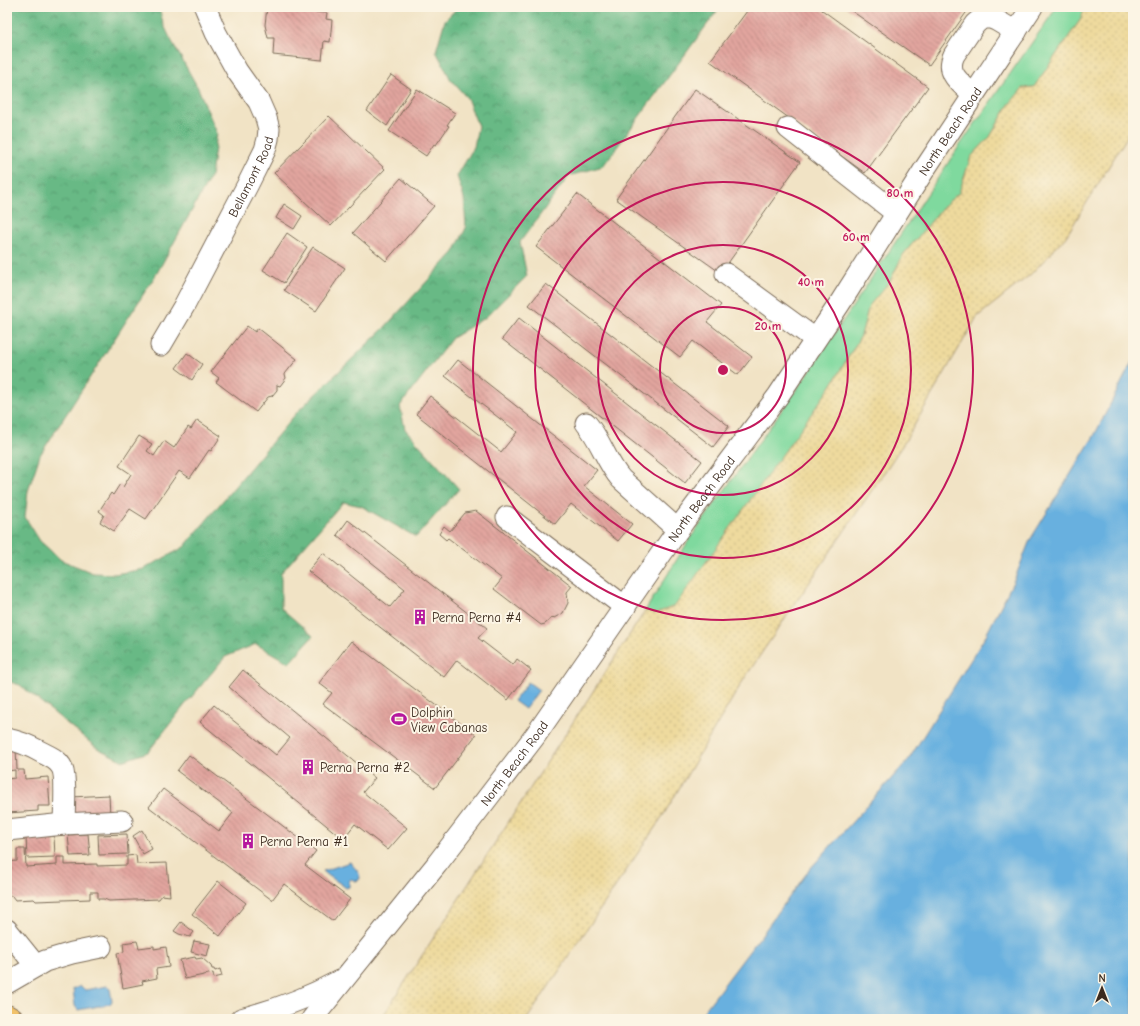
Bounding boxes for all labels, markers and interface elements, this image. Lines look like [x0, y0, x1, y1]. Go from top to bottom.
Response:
street label: North Beach Road [915, 84, 984, 178]
street label: Bellamont Road [225, 135, 276, 219]
text: 80 m [887, 186, 913, 200]
text: 60 m [843, 230, 869, 244]
text: 40 m [798, 275, 824, 289]
text: 20 m [755, 319, 781, 333]
centre of rings [716, 363, 730, 377]
street label: North Beach Road [665, 453, 738, 544]
building icon: Perna Perna #4 [411, 608, 429, 626]
place label: Perna Perna #4 [432, 610, 521, 625]
place label: Dolphin View Cabanas [411, 705, 487, 735]
sports icon: Dolphin View Cabanas [390, 710, 408, 728]
street label: North Beach Road [477, 718, 551, 809]
building icon: Perna Perna #2 [299, 758, 317, 776]
place label: Perna Perna #2 [320, 760, 410, 775]
building icon: Perna Perna #1 [239, 832, 257, 850]
place label: Perna Perna #1 [260, 834, 348, 849]
north arrow [1082, 968, 1122, 1008]
text: N [1098, 972, 1106, 985]

